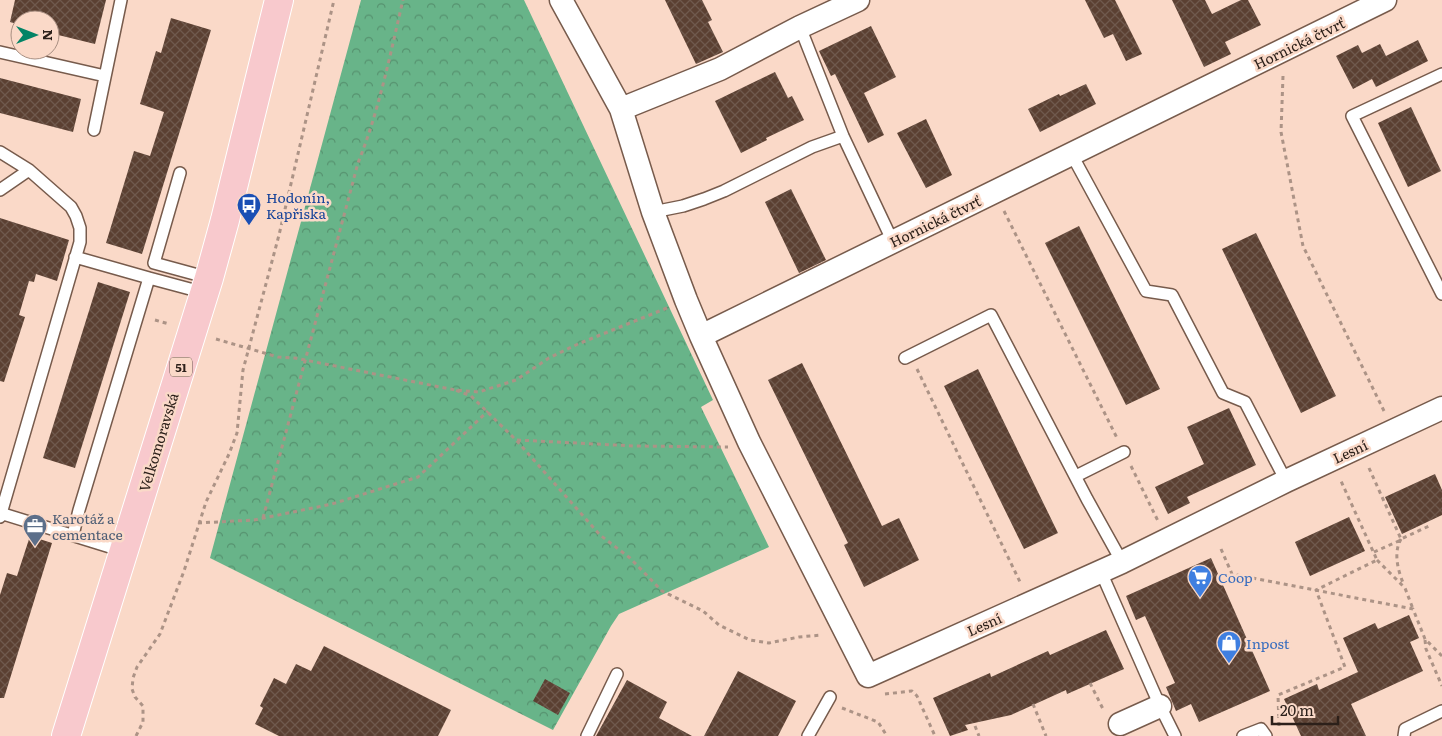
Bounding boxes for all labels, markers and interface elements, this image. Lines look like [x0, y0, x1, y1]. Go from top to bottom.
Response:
north arrow [10, 10, 60, 60]
street label: Hornická čtvrť [1250, 12, 1348, 74]
text: N [39, 29, 59, 41]
place label: Hodonín, Kapřiska [266, 187, 330, 223]
street label: Hornická čtvrť [886, 190, 984, 252]
bus stop icon: Hodonín, Kapřiska [236, 192, 262, 226]
road number: 51 [170, 358, 192, 377]
street label: Velkomoravská [133, 390, 183, 494]
street label: Lesní [1329, 434, 1371, 468]
place label: Karotáž a cementace [52, 508, 123, 544]
office icon: Karotáž a cementace [22, 513, 48, 547]
supermarket icon: Coop [1187, 564, 1213, 598]
place label: Coop [1218, 567, 1253, 587]
street label: Lesní [963, 607, 1005, 641]
shop icon: Inpost [1216, 630, 1242, 664]
place label: Inpost [1246, 633, 1290, 653]
scale bar [1272, 694, 1338, 726]
text: 20 m [1280, 698, 1314, 721]

